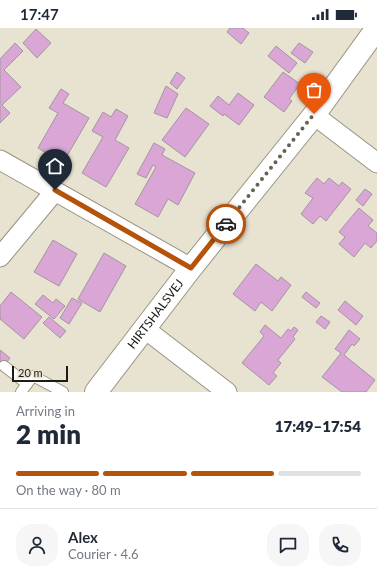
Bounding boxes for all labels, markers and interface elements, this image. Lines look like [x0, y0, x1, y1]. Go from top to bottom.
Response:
text: 17:47 [20, 5, 59, 23]
pin [297, 73, 331, 114]
icon: bag [303, 79, 325, 101]
pin [38, 149, 72, 190]
icon: home [44, 155, 66, 177]
courier [206, 204, 246, 244]
icon: car [215, 213, 237, 235]
street label: HIRTSHALSVEJ [124, 276, 186, 352]
scale bar [12, 364, 68, 383]
text: 20 m [18, 366, 43, 379]
text: Arriving in [16, 403, 75, 419]
text: 17:49–17:54 [275, 417, 361, 435]
text: 2 min [16, 418, 81, 450]
text: On the way · 80 m [16, 482, 121, 498]
button: person [16, 524, 58, 566]
button: chat [267, 524, 309, 566]
button: phone [319, 524, 361, 566]
text: Alex [68, 528, 98, 546]
text: Courier · 4.6 [68, 546, 139, 562]

